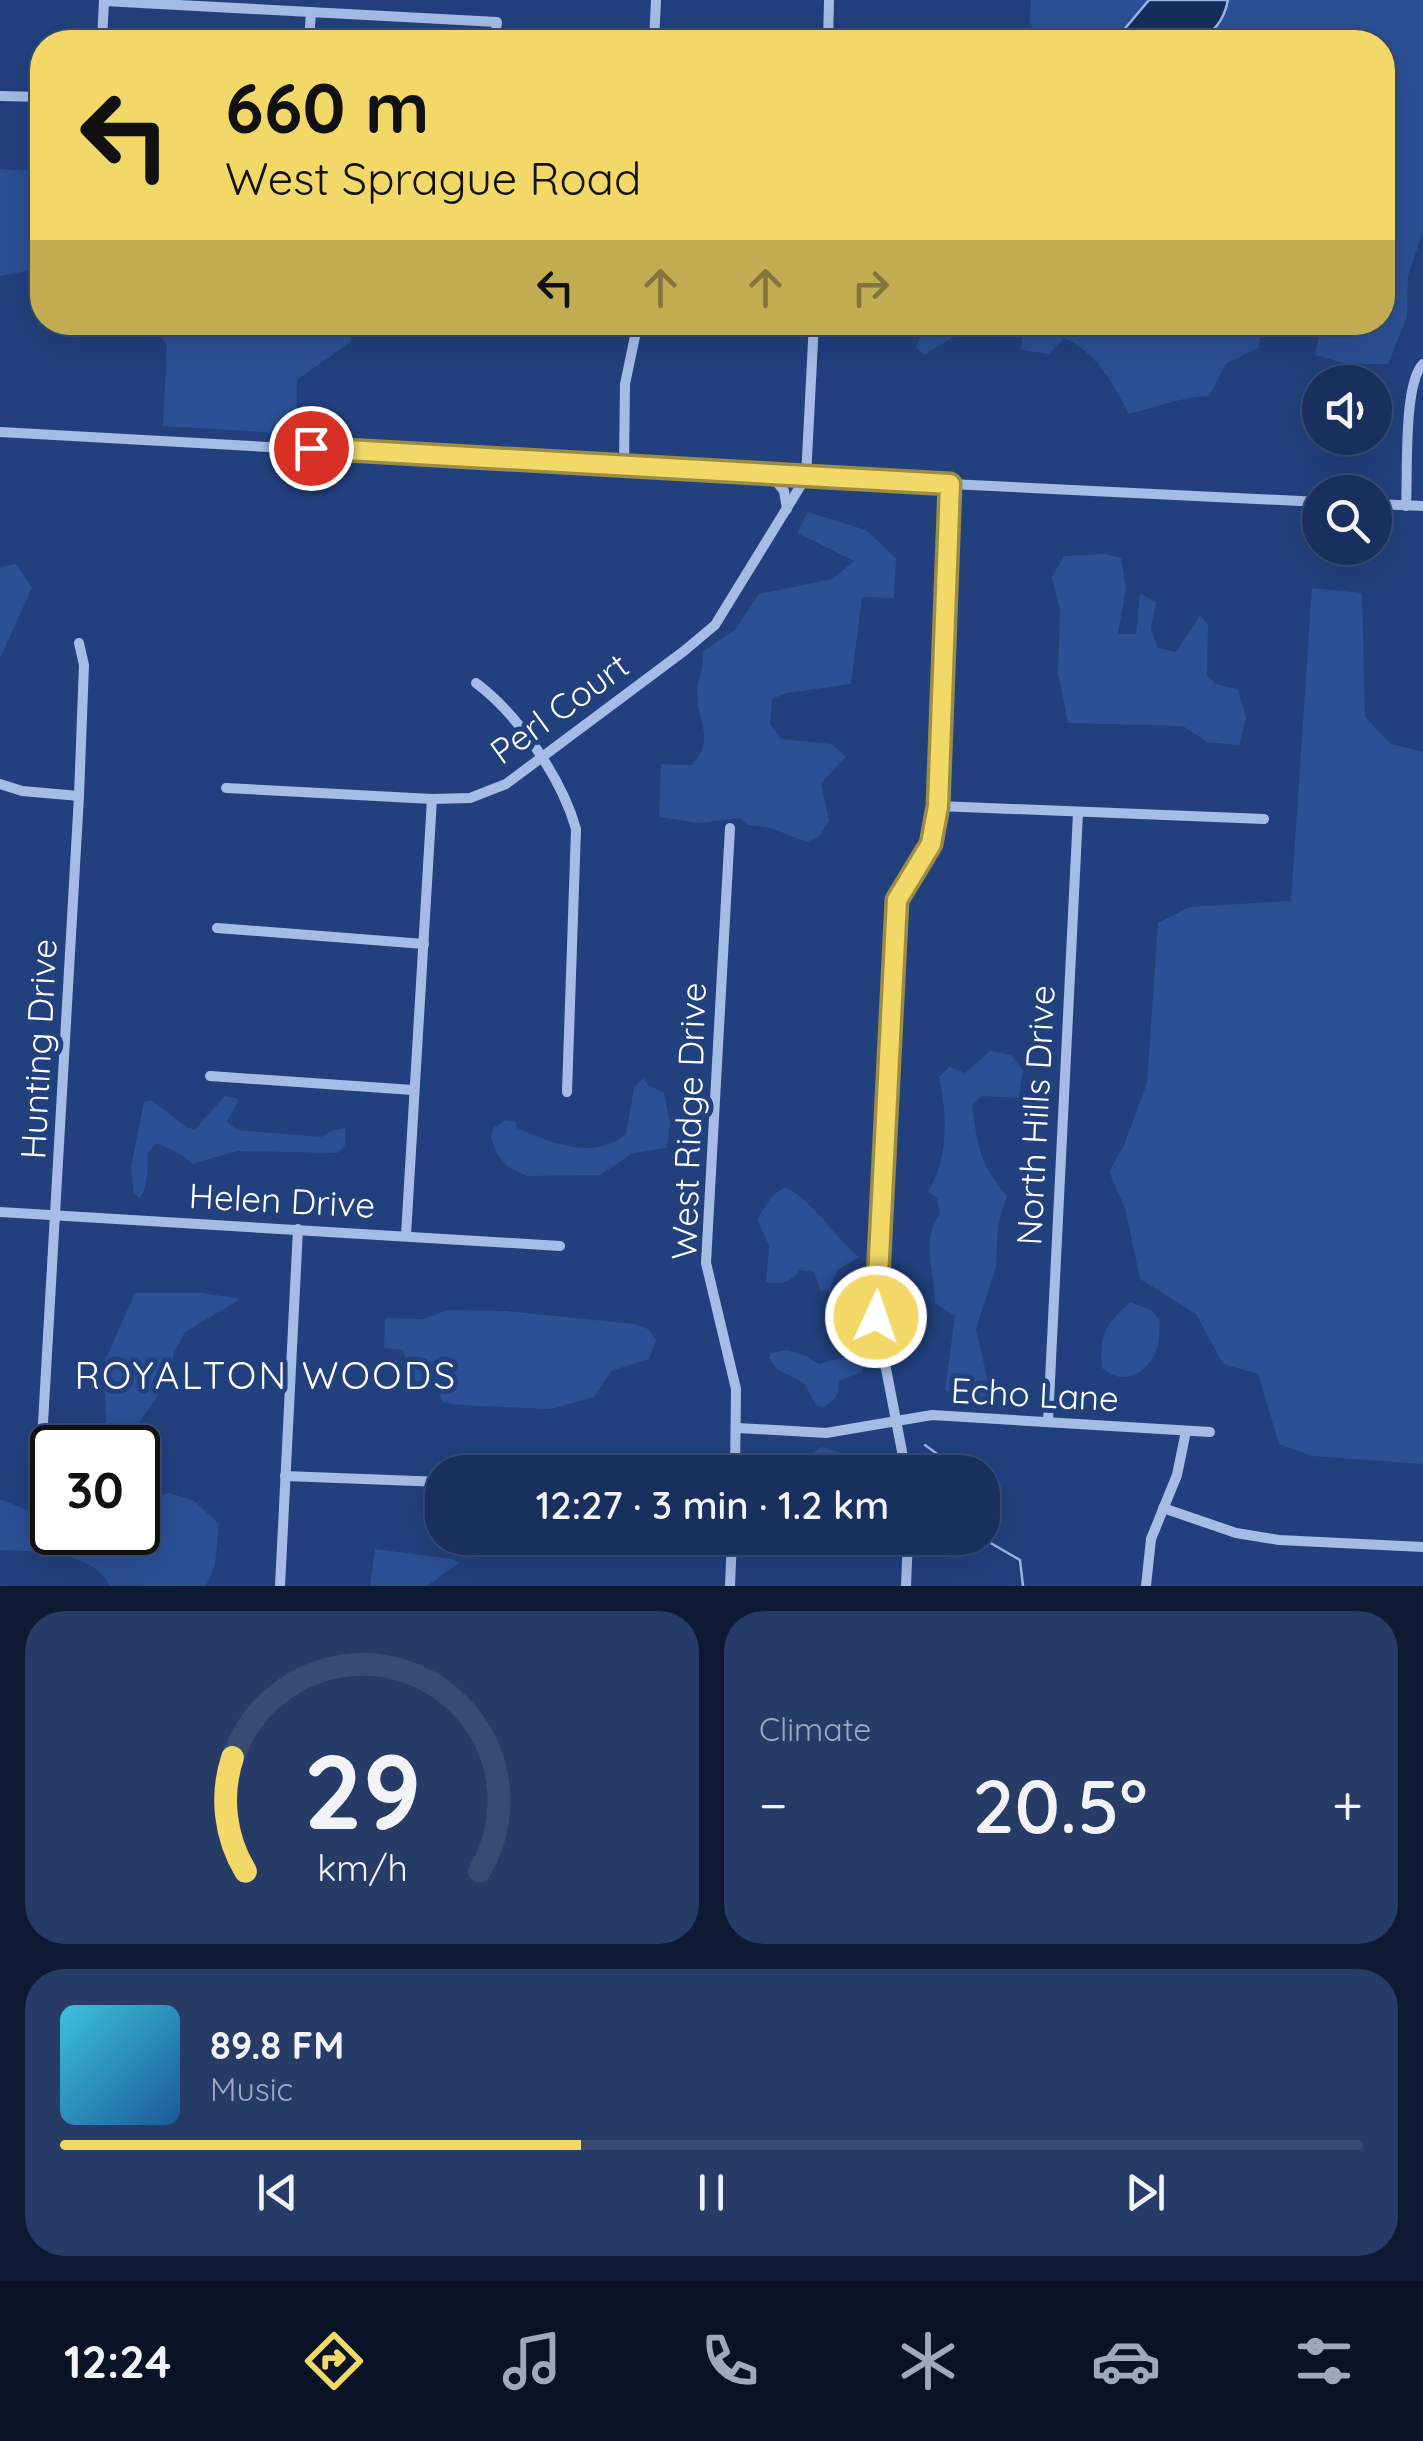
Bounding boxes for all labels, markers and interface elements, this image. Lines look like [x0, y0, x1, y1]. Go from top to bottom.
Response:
text: 660 m [225, 63, 430, 151]
icon: left [60, 70, 190, 200]
text: West Sprague Road [225, 150, 641, 206]
icon: left [528, 260, 583, 315]
icon: ahead [633, 260, 688, 315]
icon: ahead [738, 260, 793, 315]
icon: right [843, 260, 898, 315]
map controls [1302, 365, 1392, 565]
button: sound [1302, 365, 1392, 455]
pin [269, 406, 354, 491]
icon: arrive [284, 421, 339, 476]
button: search [1302, 475, 1392, 565]
street label: Perl Court [481, 643, 637, 773]
street label: Hunting Drive [10, 938, 66, 1160]
street label: West Ridge Drive [661, 981, 715, 1261]
street label: North Hills Drive [1006, 984, 1064, 1246]
street label: Helen Drive [188, 1173, 376, 1227]
position arrow [824, 1265, 928, 1369]
district label: ROYALTON WOODS [74, 1351, 458, 1399]
street label: Echo Lane [950, 1368, 1120, 1420]
speed limit sign: 30 [30, 1425, 160, 1555]
text: 12:27 · 3 min · 1.2 km [536, 1481, 889, 1529]
text: Climate [759, 1709, 871, 1749]
text: 29 [303, 1725, 421, 1855]
text: 20.5° [972, 1758, 1147, 1852]
text: − [759, 1770, 788, 1839]
text: + [1332, 1770, 1363, 1839]
text: km/h [317, 1845, 407, 1890]
text: 89.8 FM [210, 2021, 344, 2069]
text: Music [210, 2069, 293, 2109]
icon: previous [250, 2165, 305, 2220]
icon: pause [684, 2165, 739, 2220]
icon: next [1118, 2165, 1173, 2220]
icon: directions [299, 2326, 369, 2396]
icon: music [497, 2326, 567, 2396]
icon: phone [695, 2326, 765, 2396]
icon: climate [893, 2326, 963, 2396]
icon: car [1091, 2326, 1161, 2396]
icon: filters [1289, 2326, 1359, 2396]
text: 12:24 [64, 2333, 171, 2389]

